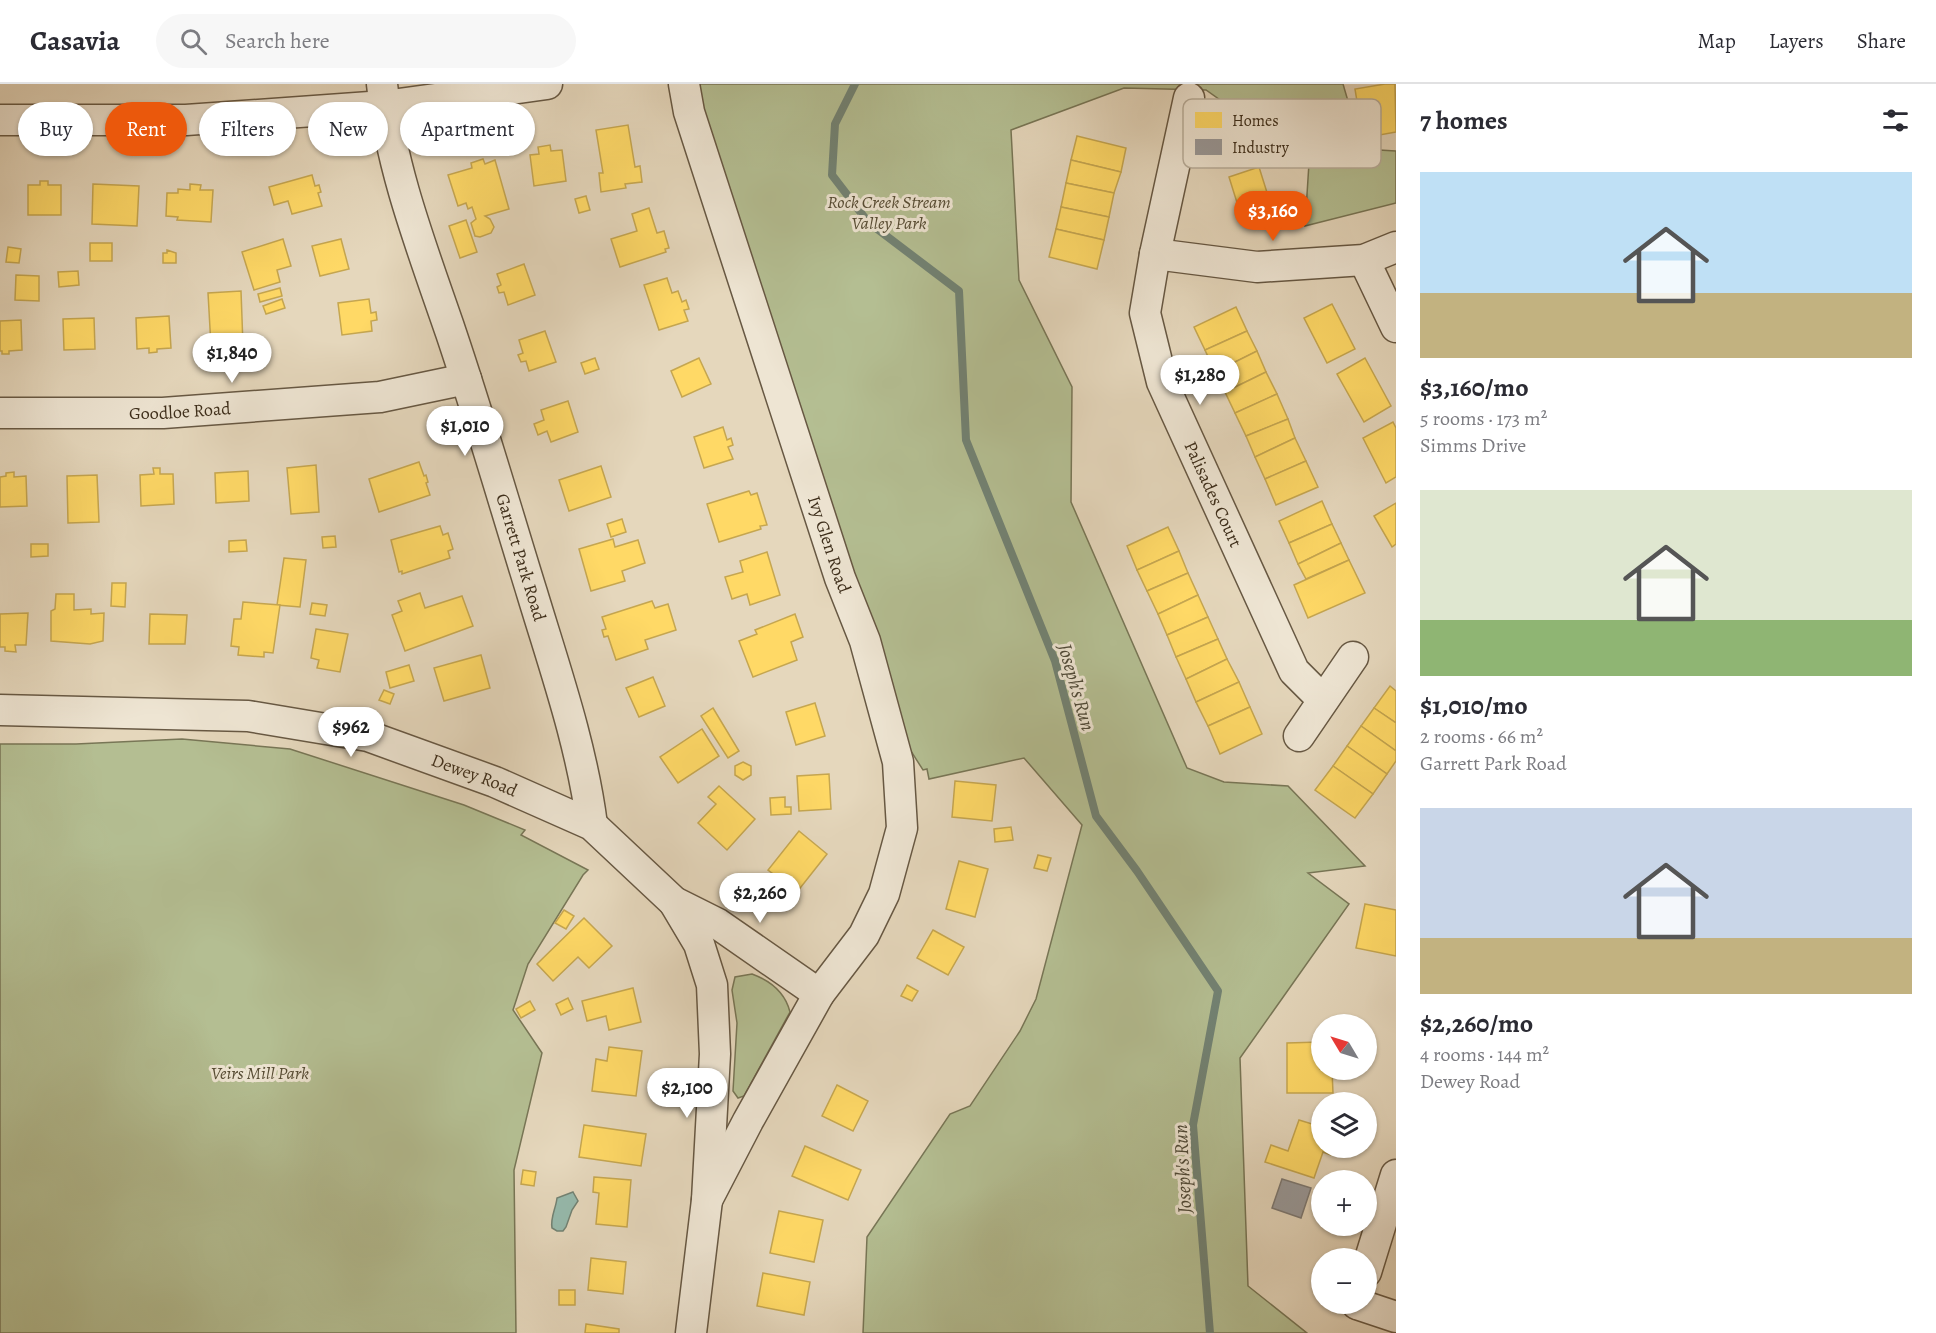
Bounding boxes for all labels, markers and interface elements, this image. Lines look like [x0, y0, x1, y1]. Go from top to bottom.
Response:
search box [156, 14, 576, 68]
text: Casavia [30, 22, 120, 60]
icon: search [177, 25, 210, 58]
text: Search here [225, 26, 330, 56]
text: Map [1697, 27, 1736, 55]
text: Layers [1769, 27, 1824, 55]
text: Share [1857, 27, 1906, 55]
legend [1183, 99, 1381, 168]
chip: Buy [18, 102, 93, 156]
chip: Rent [105, 102, 187, 156]
chip: Filters [199, 102, 296, 156]
chip: New [308, 102, 388, 156]
chip: Apartment [400, 102, 535, 156]
text: 7 homes [1420, 103, 1508, 138]
icon: filters [1879, 104, 1912, 137]
text: Homes [1232, 110, 1279, 132]
text: Industry [1232, 137, 1290, 159]
park label: Rock Creek Stream Valley Park [827, 190, 951, 235]
pin: $3,160 [1224, 191, 1322, 242]
text: $3,160 [1248, 197, 1298, 224]
icon: home [1612, 211, 1720, 319]
pin: $1,840 [183, 333, 281, 384]
text: $1,840 [207, 339, 257, 366]
pin: $1,280 [1151, 355, 1249, 406]
text: $1,280 [1174, 361, 1226, 388]
text: $3,160/mo [1420, 370, 1529, 405]
street label: Goodloe Road [129, 396, 232, 425]
text: 5 rooms · 173 m² [1420, 405, 1547, 432]
pin: $1,010 [416, 406, 514, 457]
text: $1,010 [440, 412, 490, 439]
text: Simms Drive [1420, 432, 1526, 459]
street label: Palisades Court [1179, 437, 1248, 551]
street label: Garrett Park Road [490, 491, 552, 624]
street label: Ivy Glen Road [802, 493, 857, 597]
icon: home [1612, 529, 1720, 637]
water label: Joseph's Run [1051, 639, 1102, 734]
text: $1,010/mo [1420, 688, 1528, 723]
pin: $962 [315, 707, 387, 758]
text: $962 [332, 713, 370, 740]
text: 2 rooms · 66 m² [1420, 723, 1543, 750]
street label: Dewey Road [428, 748, 522, 803]
text: Garrett Park Road [1420, 750, 1567, 777]
icon: home [1612, 847, 1720, 955]
pin: $2,260 [711, 873, 809, 924]
text: $2,260 [733, 879, 787, 906]
text: $2,260/mo [1420, 1006, 1533, 1041]
north arrow [1311, 1014, 1377, 1080]
map controls [1311, 1014, 1377, 1314]
text: 4 rooms · 144 m² [1420, 1041, 1549, 1068]
park label: Veirs Mill Park [211, 1061, 309, 1085]
pin: $2,100 [638, 1068, 736, 1119]
text: Dewey Road [1420, 1068, 1520, 1095]
text: $2,100 [661, 1074, 713, 1101]
button: layers [1311, 1092, 1377, 1158]
water label: Joseph's Run [1167, 1123, 1198, 1215]
button: + [1311, 1170, 1377, 1236]
button: − [1311, 1248, 1377, 1314]

